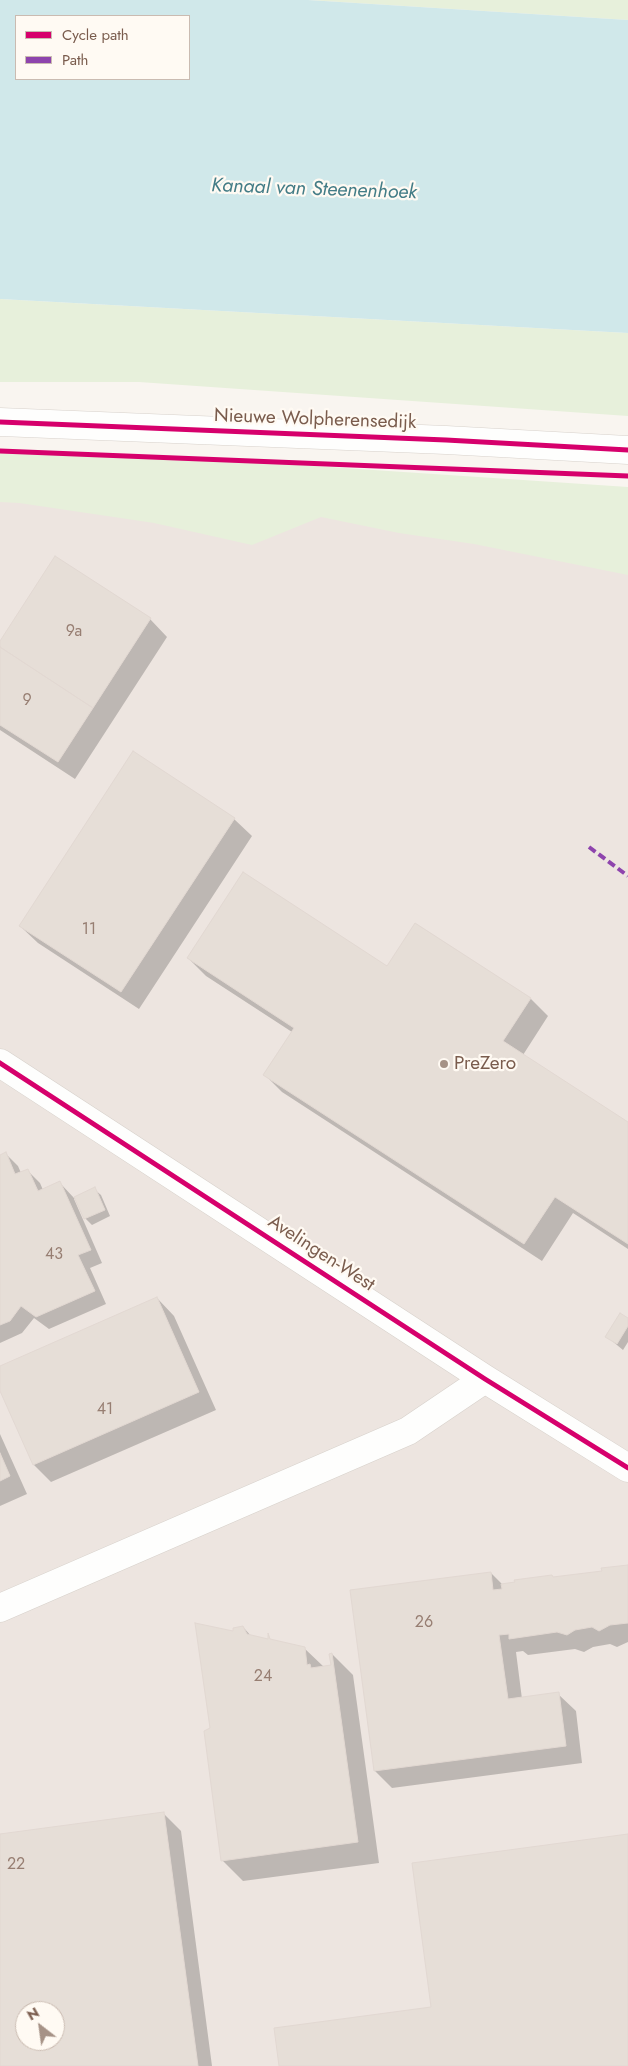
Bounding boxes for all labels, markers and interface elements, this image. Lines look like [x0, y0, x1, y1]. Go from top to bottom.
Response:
legend [15, 15, 190, 80]
text: Cycle path [62, 24, 129, 46]
text: Path [62, 49, 88, 71]
water label: Kanaal van Steenenhoek [211, 174, 417, 206]
street label: Nieuwe Wolpherensedijk [213, 405, 417, 435]
house number: 9a [66, 622, 82, 642]
house number: 9 [22, 691, 32, 711]
house number: 11 [82, 920, 96, 940]
place label: PreZero [454, 1053, 516, 1075]
marker: PreZero [438, 1058, 450, 1070]
street label: Avelingen-West [263, 1211, 379, 1297]
house number: 43 [45, 1245, 63, 1265]
house number: 41 [97, 1400, 113, 1420]
house number: 26 [415, 1613, 433, 1633]
house number: 24 [254, 1667, 272, 1687]
house number: 22 [7, 1855, 25, 1875]
north arrow [15, 2001, 65, 2051]
text: N [23, 2002, 43, 2025]

